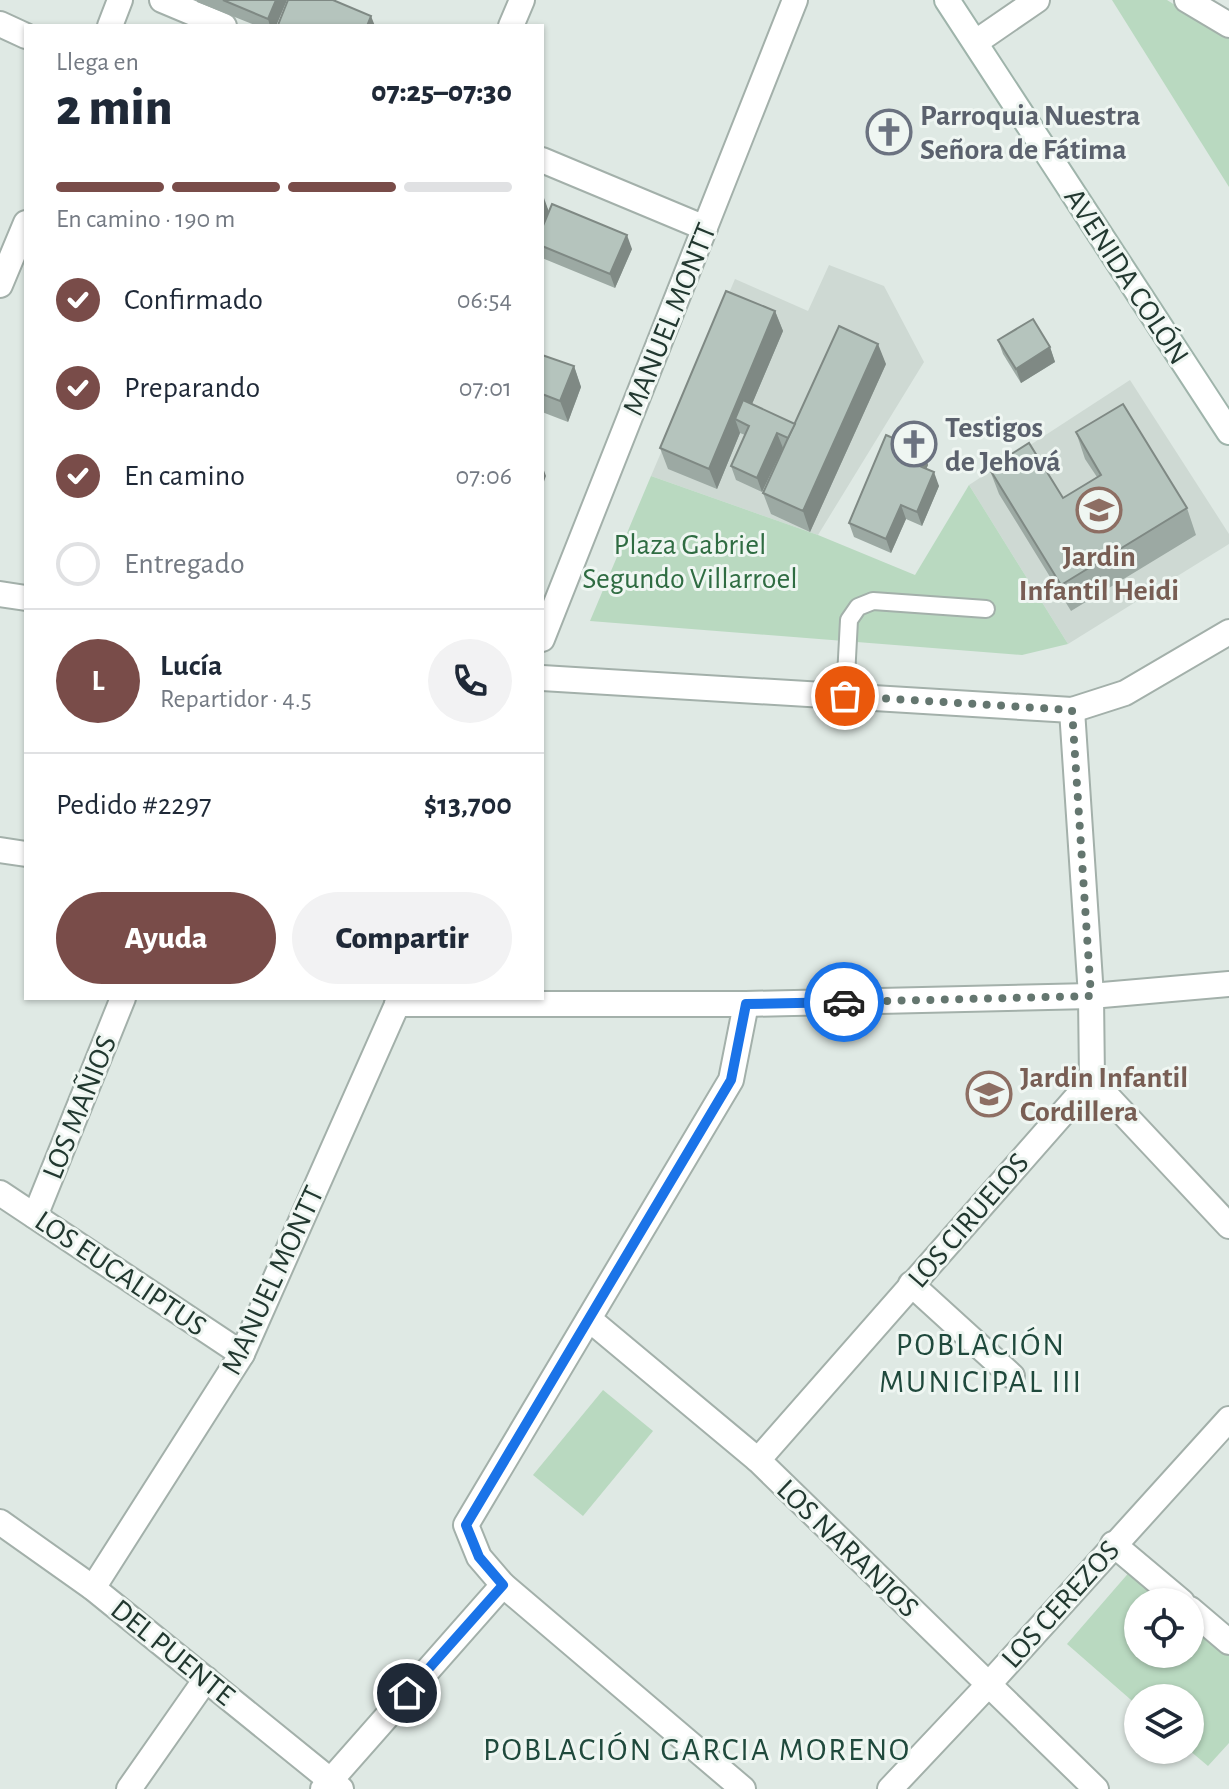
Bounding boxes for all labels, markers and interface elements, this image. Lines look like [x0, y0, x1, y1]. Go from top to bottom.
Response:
text: Llega en [56, 49, 139, 75]
text: 07:25–07:30 [371, 77, 512, 107]
text: 2 min [56, 82, 172, 134]
place label: Parroquia Nuestra Señora de Fátima [920, 101, 1140, 165]
church icon: Parroquia Nuestra Señora de Fátima [865, 108, 913, 156]
street label: AVENIDA COLÓN [1058, 182, 1196, 370]
text: En camino · 190 m [56, 206, 235, 232]
street label: MANUEL MONTT [618, 219, 722, 420]
icon: check [56, 278, 100, 322]
text: Confirmado [124, 285, 263, 315]
text: 06:54 [457, 287, 512, 313]
icon: check [56, 366, 100, 410]
text: Preparando [124, 373, 260, 403]
text: 07:01 [459, 375, 512, 401]
place label: Testigos de Jehová [945, 413, 1061, 477]
church icon: Testigos de Jehová [890, 420, 938, 468]
icon: check [56, 454, 100, 498]
text: En camino [124, 461, 245, 491]
text: 07:06 [456, 463, 512, 489]
school or university icon: Jardin Infantil Heidi [1075, 486, 1123, 534]
park label: Plaza Gabriel Segundo Villarroel [582, 530, 798, 594]
place label: Jardin Infantil Heidi [1019, 542, 1179, 606]
text: Entregado [124, 549, 245, 579]
button: phone [428, 639, 512, 723]
text: Lucía [160, 651, 222, 681]
pin [811, 662, 879, 730]
text: L [92, 666, 105, 696]
icon: bag [823, 674, 867, 718]
text: Repartidor · 4.5 [160, 686, 312, 712]
text: Pedido #2297 [56, 790, 212, 820]
text: $13,700 [424, 790, 512, 820]
button: Ayuda [56, 892, 276, 984]
button: Compartir [292, 892, 512, 984]
courier [804, 962, 884, 1042]
icon: car [822, 980, 866, 1024]
street label: LOS MAÑIOS [36, 1031, 122, 1183]
place label: Jardin Infantil Cordillera [1020, 1063, 1188, 1127]
school or university icon: Jardin Infantil Cordillera [965, 1070, 1013, 1118]
street label: LOS CIRUELOS [903, 1148, 1035, 1294]
street label: MANUEL MONTT [216, 1181, 330, 1379]
street label: LOS EUCALIPTUS [29, 1206, 212, 1342]
district label: POBLACIÓN MUNICIPAL III [879, 1327, 1083, 1398]
street label: LOS NARANJOS [771, 1474, 924, 1623]
street label: LOS CEREZOS [996, 1535, 1125, 1674]
map controls [1124, 1588, 1204, 1764]
button: locate [1124, 1588, 1204, 1668]
street label: DEL PUENTE [105, 1594, 240, 1711]
pin [373, 1659, 441, 1727]
icon: home [385, 1671, 429, 1715]
button: layers [1124, 1684, 1204, 1764]
district label: POBLACIÓN GARCIA MORENO [483, 1732, 911, 1766]

